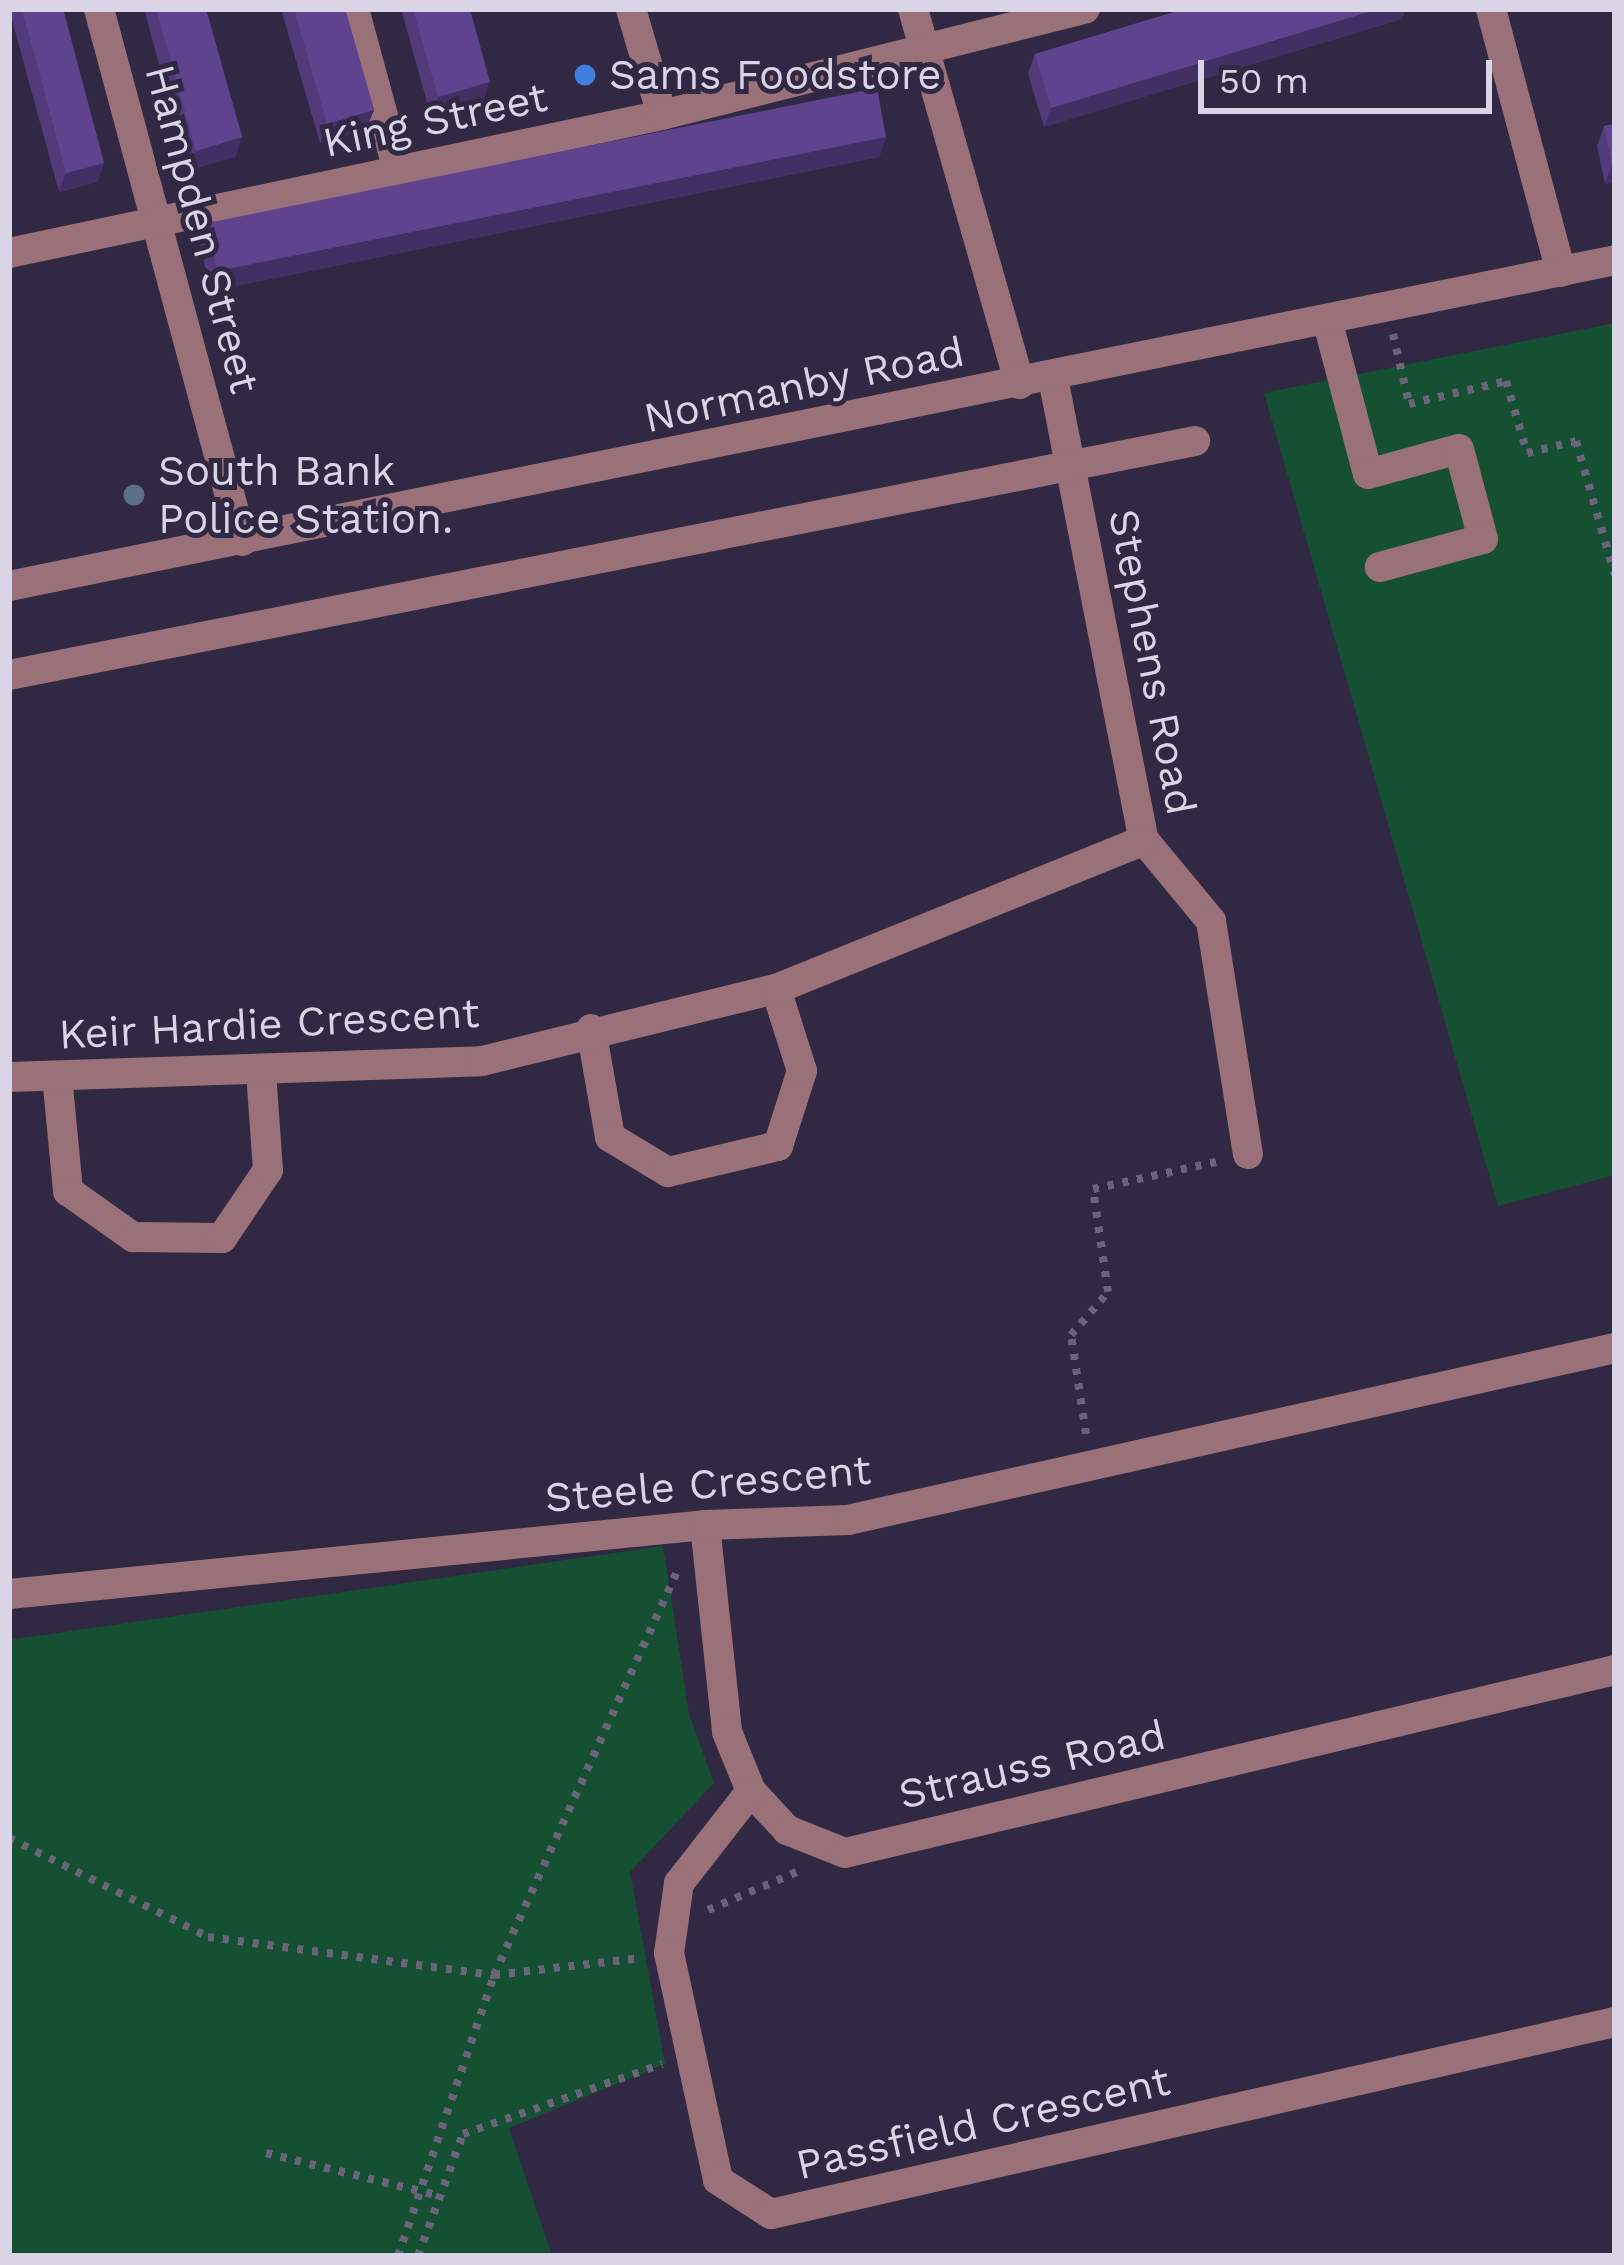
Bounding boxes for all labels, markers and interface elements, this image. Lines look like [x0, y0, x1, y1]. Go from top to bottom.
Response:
scale bar [1204, 36, 1498, 110]
place label: Sams Foodstore [609, 50, 941, 100]
street label: Hampden Street [134, 59, 270, 399]
text: 50 m [1219, 60, 1309, 102]
marker: Sams Foodstore [572, 62, 598, 88]
street label: King Street [318, 72, 552, 168]
street label: Normanby Road [639, 326, 969, 444]
place label: South Bank Police Station. [158, 446, 453, 544]
marker: South Bank Police Station. [121, 482, 147, 508]
street label: Stephens Road [1098, 505, 1206, 819]
street label: Keir Hardie Crescent [57, 988, 481, 1060]
street label: Steele Crescent [543, 1445, 873, 1523]
street label: Strauss Road [894, 1710, 1170, 1820]
street label: Passfield Crescent [791, 2056, 1175, 2190]

